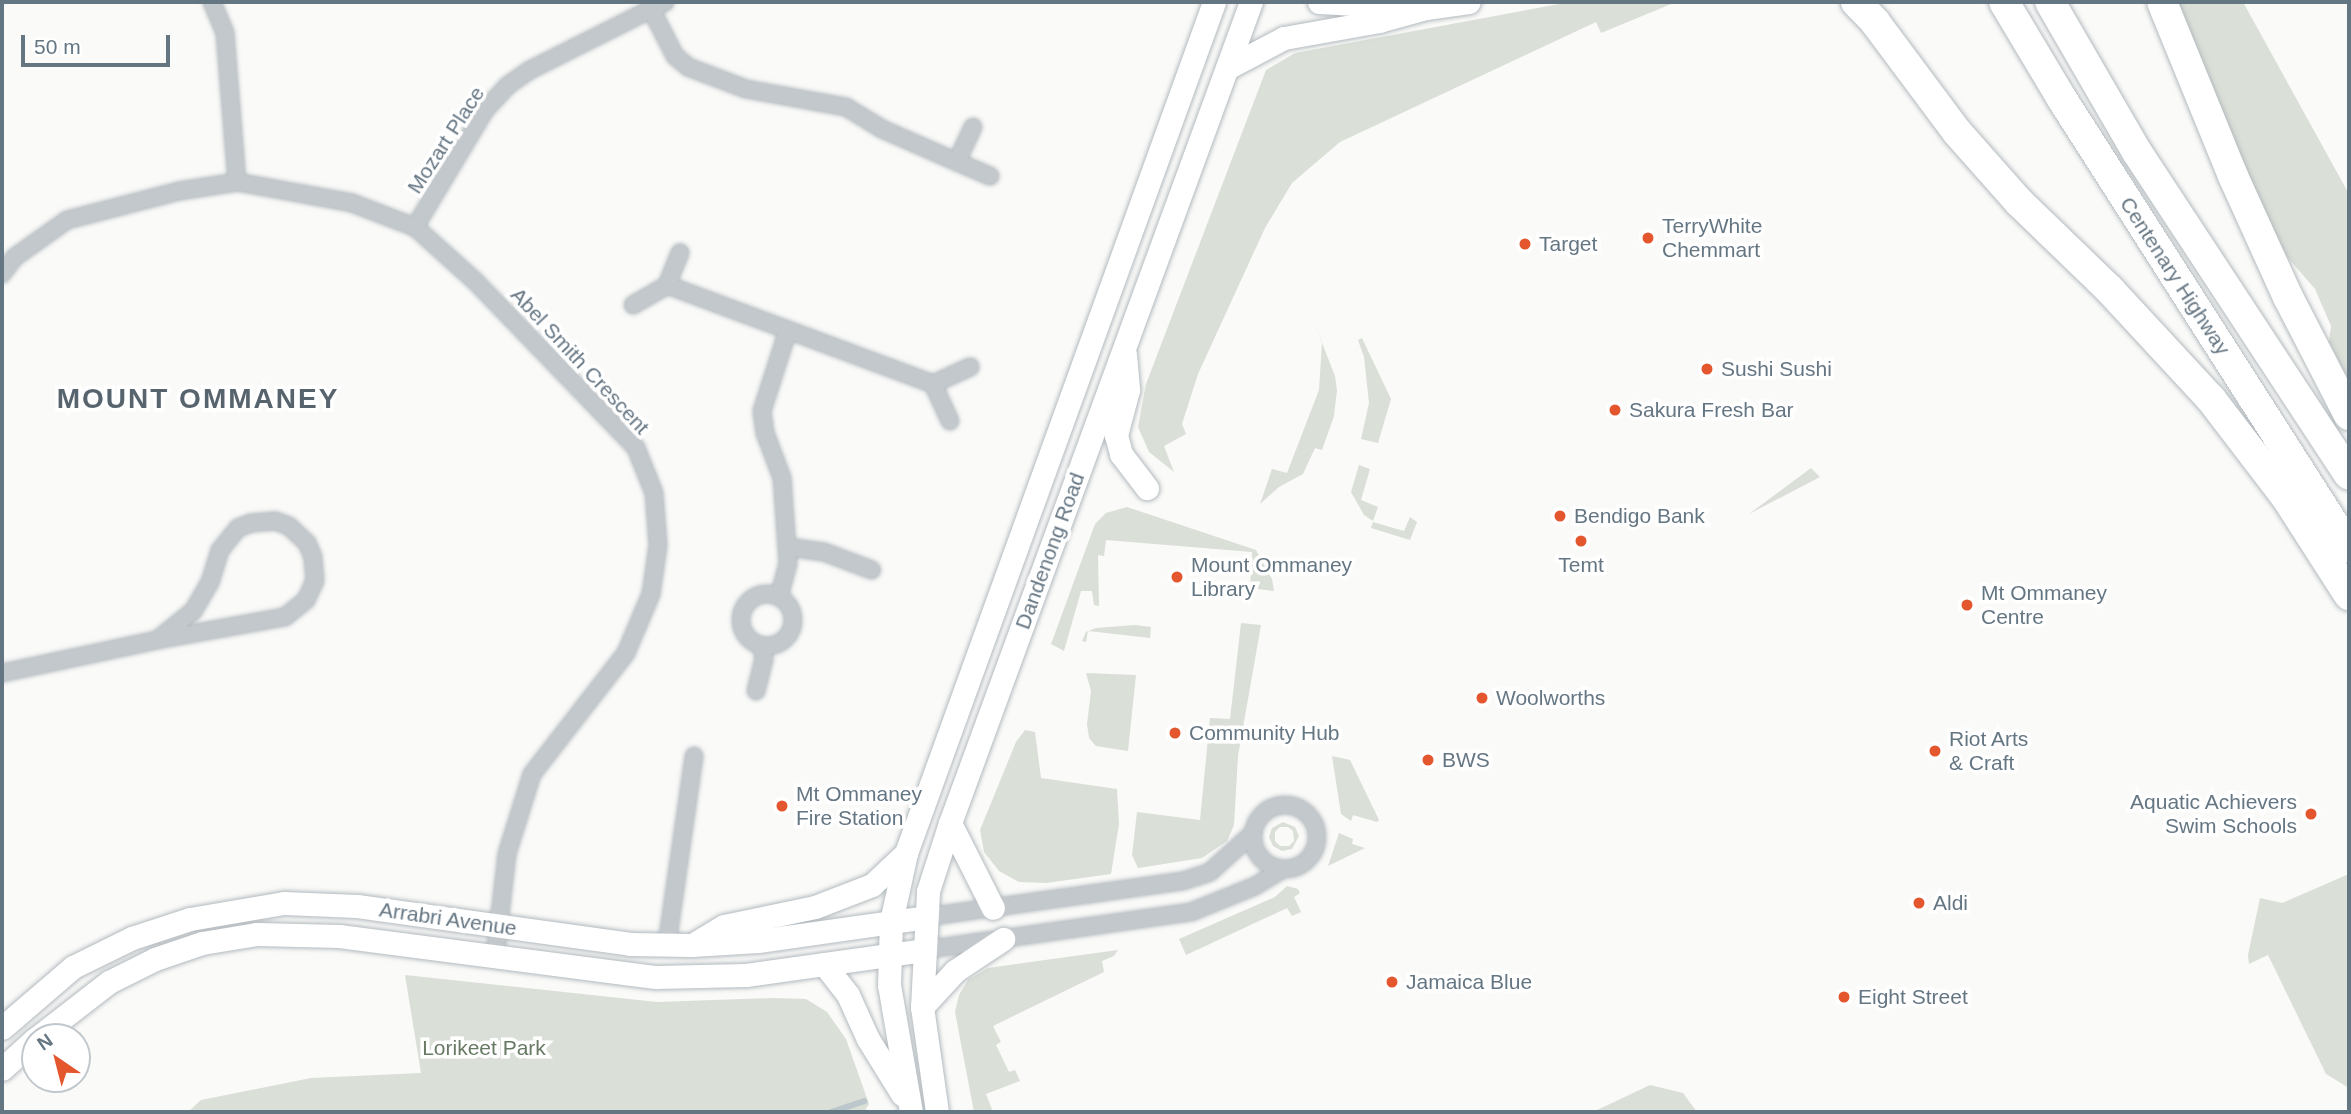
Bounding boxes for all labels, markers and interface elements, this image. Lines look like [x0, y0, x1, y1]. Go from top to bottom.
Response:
scale bar [24, 21, 173, 65]
text: 50 m [34, 35, 81, 58]
street label: Mozart Place [402, 82, 490, 198]
street label: Centenary Highway [2115, 192, 2235, 360]
place label: TerryWhite Chemmart [1662, 213, 1762, 263]
marker: TerryWhite Chemmart [1640, 230, 1656, 246]
place label: Target [1539, 231, 1597, 257]
marker: Target [1517, 236, 1533, 252]
street label: Abel Smith Crescent [506, 282, 654, 440]
place label: Sushi Sushi [1721, 356, 1832, 382]
marker: Sushi Sushi [1699, 361, 1715, 377]
district label: MOUNT OMMANEY [58, 382, 338, 416]
place label: Sakura Fresh Bar [1629, 397, 1794, 423]
marker: Sakura Fresh Bar [1607, 402, 1623, 418]
street label: Dandenong Road [1010, 469, 1090, 633]
place label: Bendigo Bank [1574, 503, 1705, 529]
marker: Bendigo Bank [1552, 508, 1568, 524]
marker: Temt [1573, 533, 1589, 549]
place label: Mount Ommaney Library [1191, 552, 1352, 602]
place label: Temt [1558, 552, 1604, 578]
marker: Mount Ommaney Library [1169, 569, 1185, 585]
place label: Mt Ommaney Centre [1981, 580, 2107, 630]
marker: Mt Ommaney Centre [1959, 597, 1975, 613]
place label: Woolworths [1496, 685, 1605, 711]
marker: Woolworths [1474, 690, 1490, 706]
place label: Community Hub [1189, 720, 1340, 746]
marker: Community Hub [1167, 725, 1183, 741]
place label: Riot Arts & Craft [1949, 726, 2030, 776]
marker: Riot Arts & Craft [1927, 743, 1943, 759]
place label: BWS [1442, 747, 1490, 773]
marker: BWS [1420, 752, 1436, 768]
place label: Mt Ommaney Fire Station [796, 781, 922, 831]
place label: Aquatic Achievers Swim Schools [2129, 789, 2297, 839]
marker: Mt Ommaney Fire Station [774, 798, 790, 814]
marker: Aquatic Achievers Swim Schools [2303, 806, 2319, 822]
place label: Aldi [1933, 890, 1968, 916]
marker: Aldi [1911, 895, 1927, 911]
street label: Arrabri Avenue [377, 897, 519, 941]
place label: Jamaica Blue [1406, 969, 1532, 995]
marker: Jamaica Blue [1384, 974, 1400, 990]
place label: Eight Street [1858, 984, 1968, 1010]
marker: Eight Street [1836, 989, 1852, 1005]
north arrow [21, 1023, 91, 1093]
text: N [33, 1029, 56, 1055]
park label: Lorikeet Park [422, 1035, 546, 1061]

